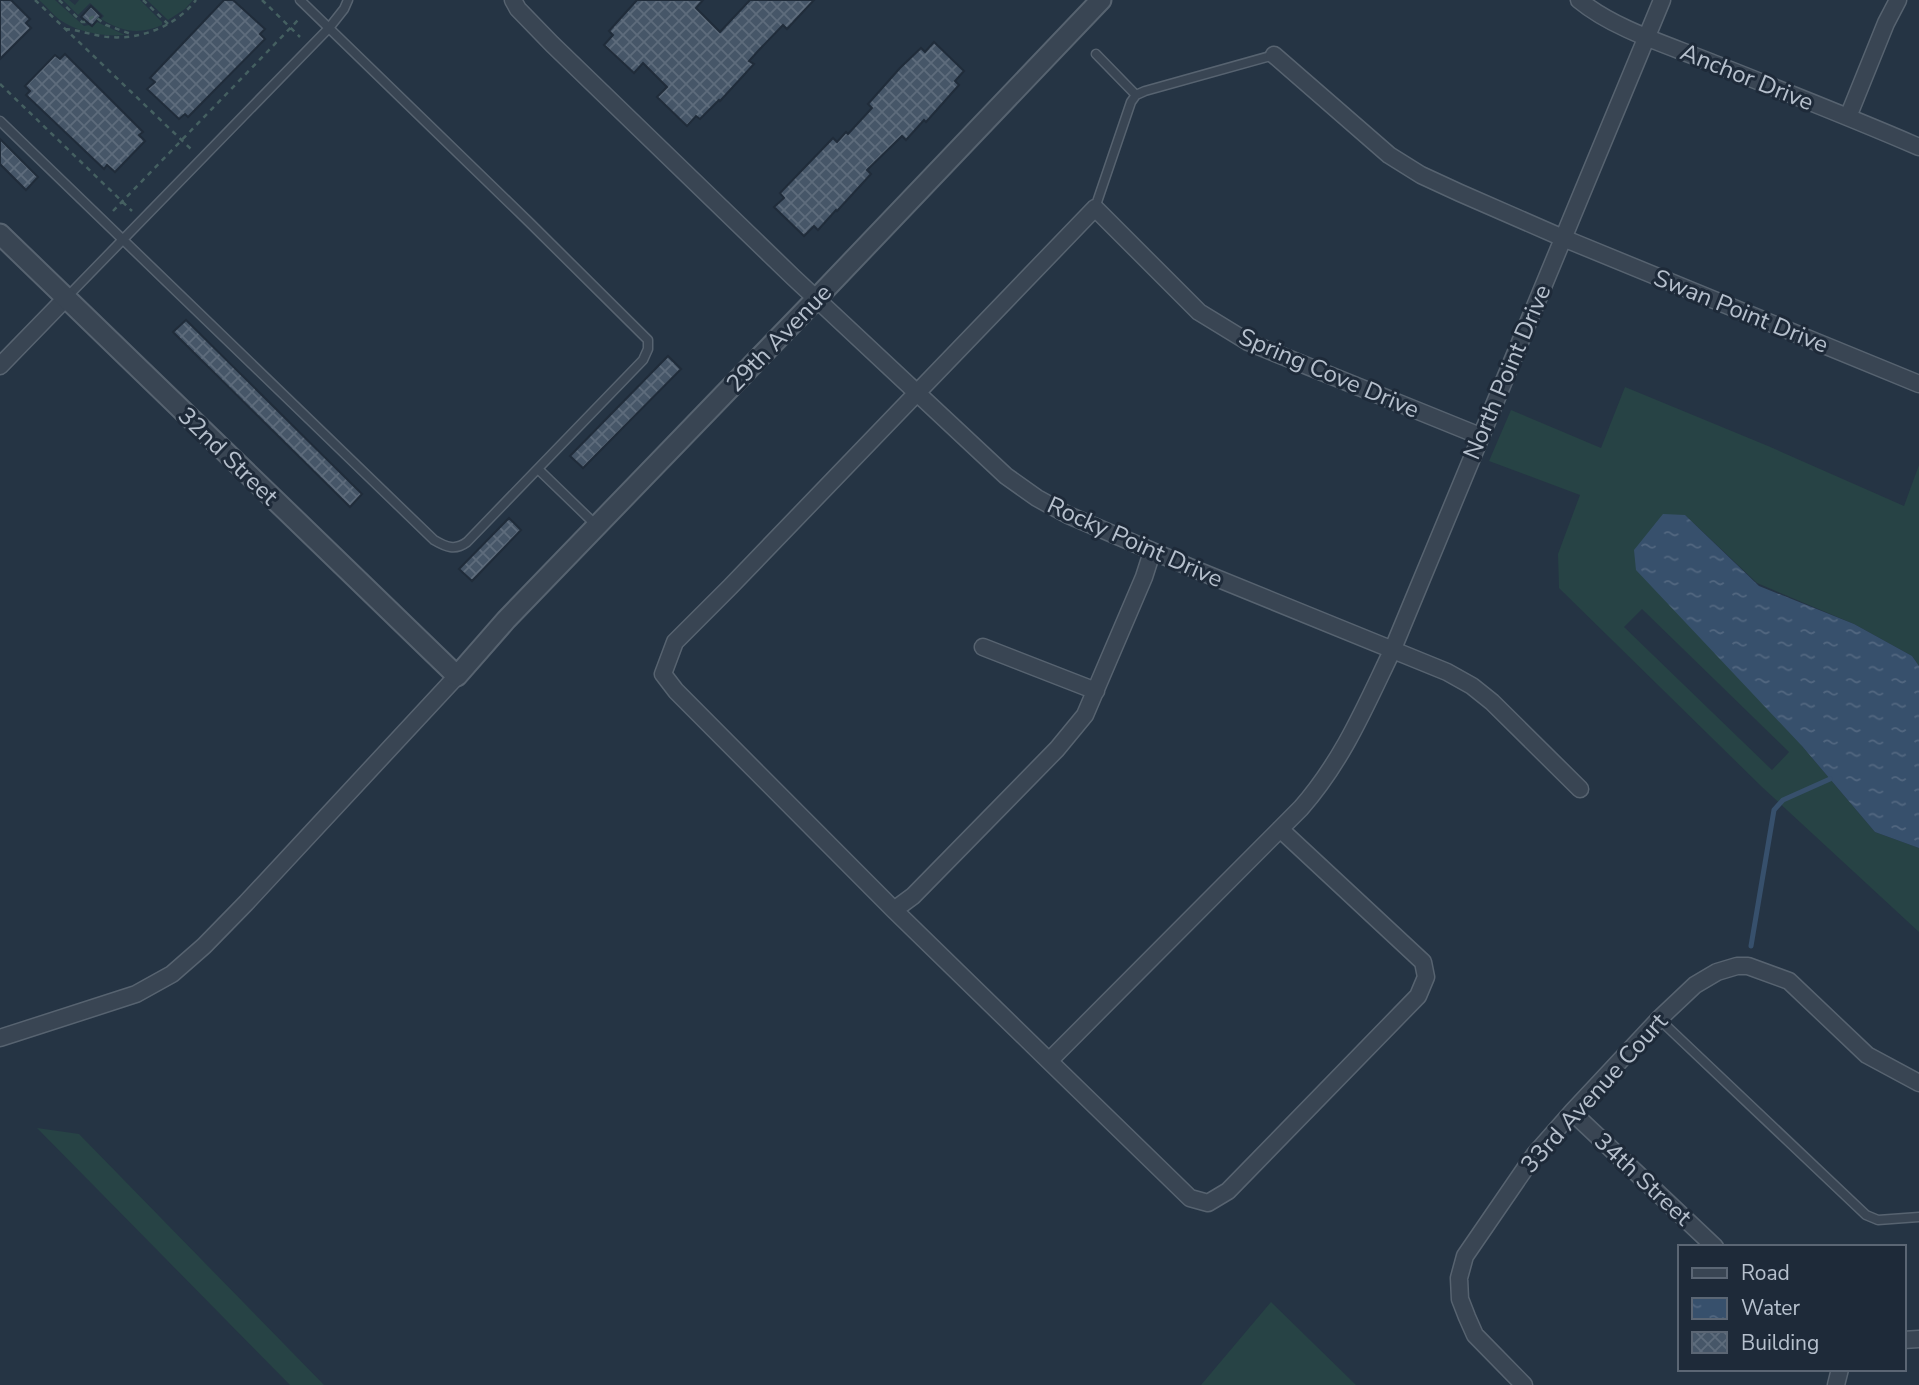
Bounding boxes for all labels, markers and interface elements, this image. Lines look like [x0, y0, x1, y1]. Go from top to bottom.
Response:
street label: Anchor Drive [1676, 36, 1818, 118]
street label: Swan Point Drive [1649, 261, 1833, 361]
street label: 29th Avenue [719, 277, 839, 399]
street label: North Point Drive [1456, 280, 1558, 464]
street label: Spring Cove Drive [1234, 321, 1424, 425]
street label: 32nd Street [171, 400, 286, 512]
street label: Rocky Point Drive [1042, 489, 1228, 595]
street label: 33rd Avenue Court [1514, 1006, 1675, 1180]
street label: 34th Street [1587, 1126, 1699, 1233]
legend [1678, 1245, 1905, 1371]
text: Road [1741, 1259, 1790, 1287]
text: Water [1741, 1294, 1800, 1322]
text: Building [1741, 1329, 1819, 1357]

